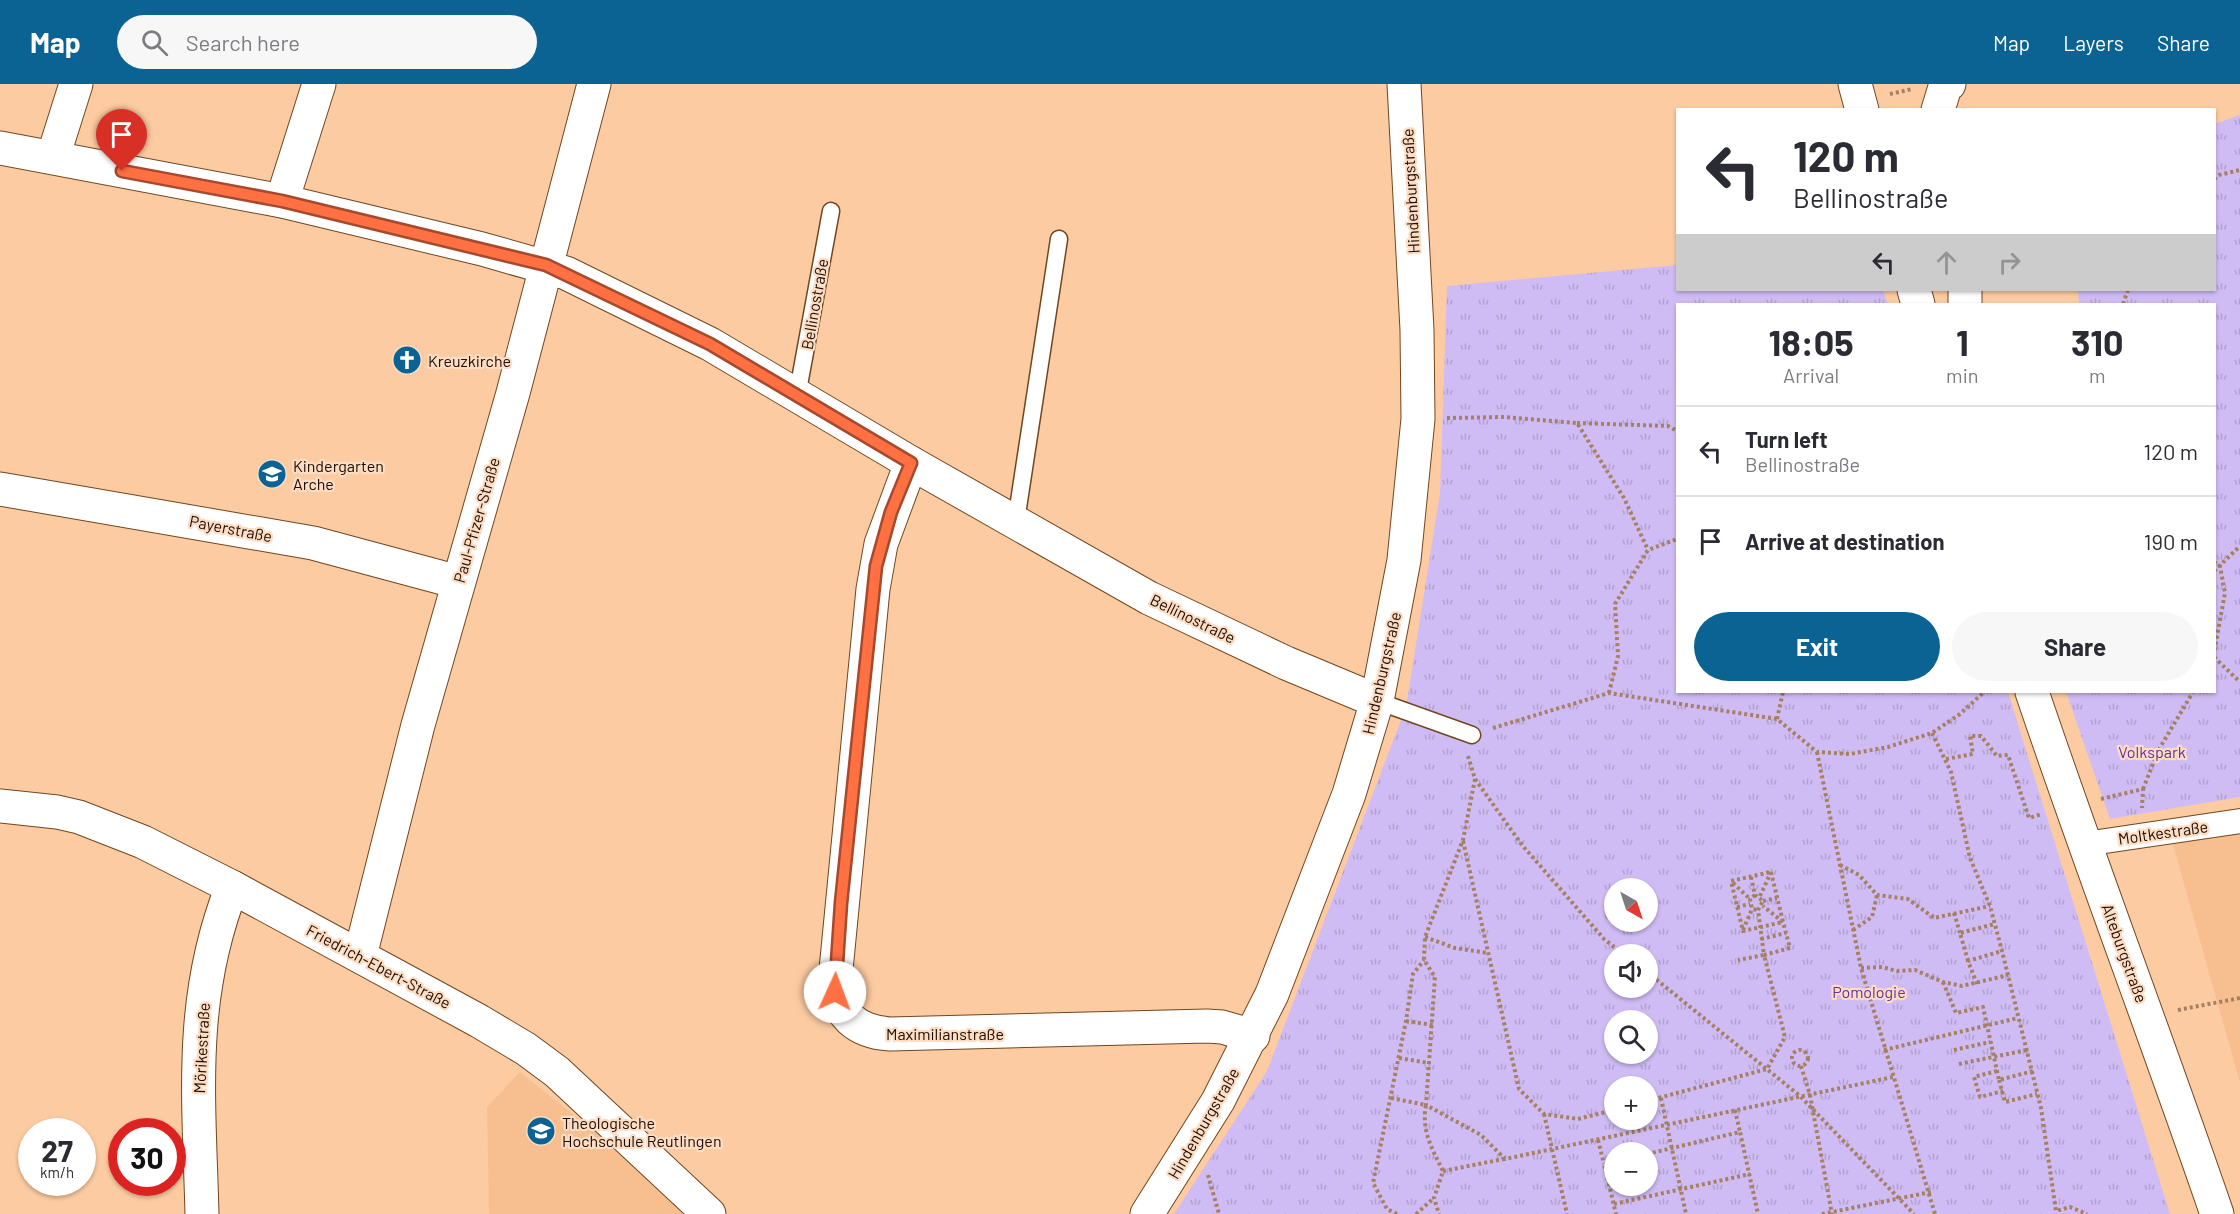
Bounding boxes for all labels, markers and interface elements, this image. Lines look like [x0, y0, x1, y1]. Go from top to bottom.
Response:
search box [117, 15, 537, 69]
text: Map [30, 25, 81, 59]
icon: search [138, 26, 171, 59]
text: Search here [186, 29, 300, 55]
text: Map [1993, 30, 2030, 55]
text: Layers [2063, 30, 2124, 55]
text: Share [2157, 30, 2210, 55]
pin [96, 109, 147, 171]
icon: arrive [105, 118, 138, 151]
street label: Hindenburgstraße [1397, 128, 1423, 254]
text: 120 m [1793, 130, 1899, 180]
icon: left [1694, 132, 1772, 210]
text: Bellinostraße [1793, 181, 1949, 213]
icon: left [1867, 246, 1900, 279]
icon: ahead [1930, 246, 1963, 279]
icon: right [1993, 246, 2026, 279]
street label: Bellinostraße [797, 257, 831, 351]
text: 18:05 [1768, 320, 1854, 363]
text: 1 [1956, 320, 1969, 363]
text: 310 [2071, 320, 2124, 363]
church icon: Kreuzkirche [391, 344, 423, 376]
place label: Kreuzkirche [428, 351, 511, 370]
text: Arrival [1783, 363, 1839, 387]
text: min [1946, 363, 1979, 387]
text: m [2089, 363, 2106, 387]
text: Turn left [1745, 426, 1828, 452]
icon: left [1694, 435, 1727, 468]
text: 120 m [2143, 438, 2198, 464]
text: Bellinostraße [1745, 452, 1860, 476]
street label: Paul-Pfizer-Straße [449, 455, 503, 585]
place label: Kindergarten Arche [293, 456, 384, 493]
school or university icon: Kindergarten Arche [256, 458, 288, 490]
street label: Payerstraße [188, 511, 274, 545]
icon: arrive [1694, 525, 1727, 558]
text: Arrive at destination [1745, 528, 1944, 554]
text: 190 m [2144, 528, 2198, 554]
street label: Bellinostraße [1147, 589, 1239, 647]
street label: Hindenburgstraße [1358, 610, 1404, 736]
button: Exit [1694, 612, 1940, 681]
button: Share [1952, 612, 2198, 681]
park label: Volkspark [2118, 742, 2186, 761]
street label: Moltkestraße [2117, 816, 2209, 848]
north arrow [1604, 878, 1658, 932]
map controls [1604, 878, 1658, 1196]
street label: Alteburgstraße [2098, 901, 2152, 1005]
street label: Friedrich-Ebert-Straße [304, 920, 454, 1012]
button: sound [1604, 944, 1658, 998]
position arrow [803, 960, 867, 1024]
park label: Pomologie [1832, 982, 1906, 1001]
street label: Mörikestraße [189, 1002, 213, 1094]
button: search [1604, 1010, 1658, 1064]
street label: Maximilianstraße [886, 1024, 1004, 1043]
street label: Hindenburgstraße [1163, 1064, 1243, 1182]
button: + [1604, 1076, 1658, 1130]
place label: Theologische Hochschule Reutlingen [562, 1113, 722, 1150]
school or university icon: Theologische Hochschule Reutlingen [525, 1115, 557, 1147]
speed limit sign: 30 [108, 1118, 186, 1196]
text: 27 [41, 1132, 73, 1168]
button: − [1604, 1142, 1658, 1196]
text: km/h [40, 1163, 74, 1181]

